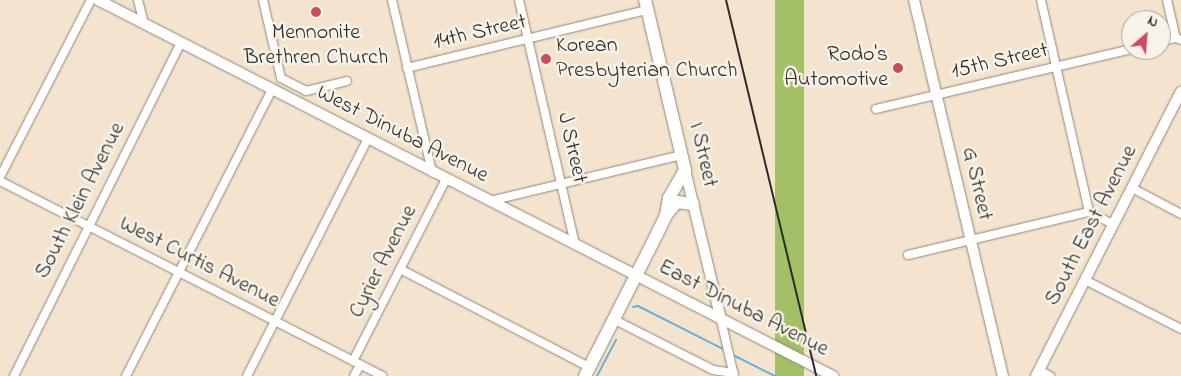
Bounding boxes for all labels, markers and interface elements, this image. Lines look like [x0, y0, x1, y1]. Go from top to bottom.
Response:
marker: Mennonite Brethren Church [310, 6, 322, 18]
street label: 14th Street [431, 9, 529, 57]
north arrow [1121, 10, 1171, 60]
text: N [1144, 11, 1162, 34]
place label: Mennonite Brethren Church [244, 20, 388, 72]
place label: Korean Presbyterian Church [556, 33, 737, 84]
street label: 15th Street [949, 38, 1051, 86]
place label: Rodo's Automotive [784, 42, 888, 94]
marker: Korean Presbyterian Church [540, 53, 552, 65]
marker: Rodo's Automotive [892, 62, 904, 74]
street label: West Dinuba Avenue [312, 80, 492, 190]
street label: J Street [550, 110, 592, 186]
street label: South Klein Avenue [30, 119, 132, 283]
street label: I Street [682, 120, 722, 190]
street label: South East Avenue [1040, 141, 1144, 311]
street label: G Street [955, 145, 997, 223]
street label: Cyrier Avenue [344, 201, 424, 323]
street label: West Curtis Avenue [114, 211, 284, 315]
street label: East Dinuba Avenue [653, 255, 833, 363]

